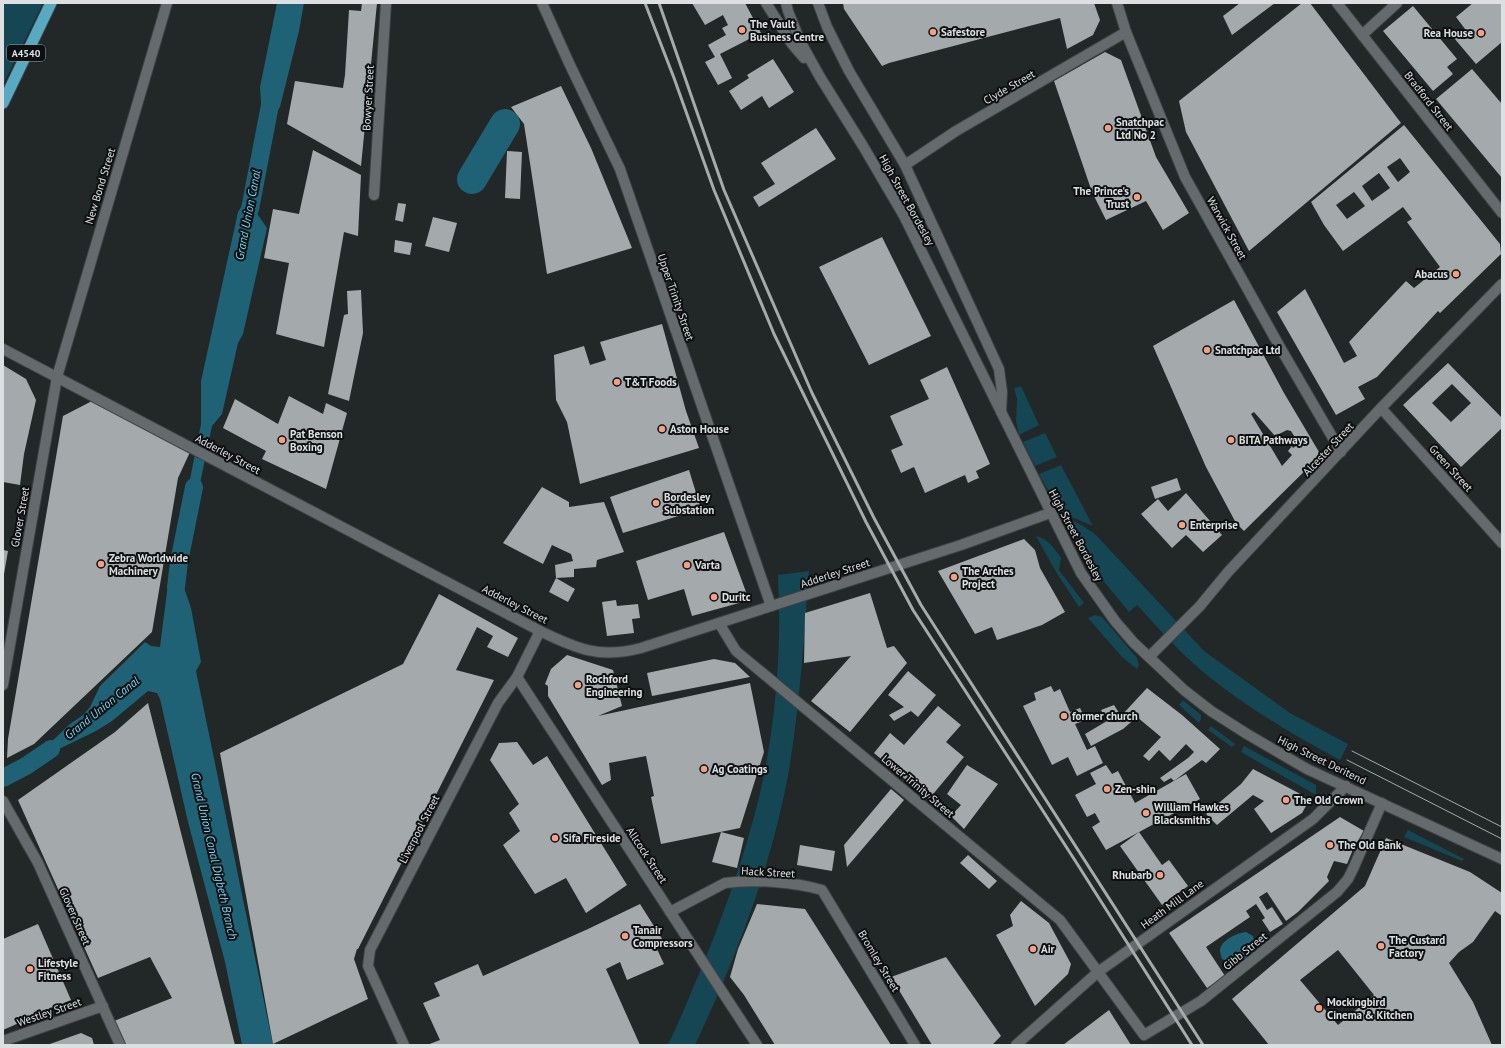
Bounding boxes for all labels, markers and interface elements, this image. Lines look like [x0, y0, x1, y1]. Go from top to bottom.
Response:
place label: The Vault Business Centre [750, 17, 825, 44]
marker: The Vault Business Centre [737, 25, 747, 35]
place label: Safestore [941, 25, 986, 39]
place label: Rea House [1424, 26, 1473, 40]
marker: Safestore [928, 27, 938, 37]
marker: Rea House [1476, 28, 1486, 38]
road number: A4540 [7, 45, 45, 61]
street label: Bowyer Street [359, 65, 377, 131]
street label: Clyde Street [981, 67, 1037, 107]
street label: Bradford Street [1401, 69, 1457, 134]
place label: Snatchpac Ltd No 2 [1116, 115, 1164, 142]
marker: Snatchpac Ltd No 2 [1103, 123, 1113, 133]
street label: New Bond Street [82, 146, 118, 226]
street label: High Street Bordesley [876, 152, 938, 249]
water label: Grand Union Canal [231, 168, 264, 261]
place label: The Prince's Trust [1073, 184, 1129, 211]
marker: The Prince's Trust [1132, 192, 1142, 202]
street label: Warwick Street [1204, 194, 1250, 262]
street label: Upper Trinity Street [655, 252, 698, 343]
place label: Abacus [1415, 267, 1448, 281]
marker: Abacus [1451, 269, 1461, 279]
place label: Snatchpac Ltd [1215, 343, 1281, 357]
marker: Snatchpac Ltd [1202, 345, 1212, 355]
place label: T&T Foods [625, 375, 677, 389]
marker: T&T Foods [612, 377, 622, 387]
street label: Alcester Street [1300, 419, 1357, 479]
place label: Aston House [670, 422, 729, 436]
marker: Aston House [657, 424, 667, 434]
place label: Pat Benson Boxing [290, 427, 343, 454]
street label: Adderley Street [193, 431, 263, 477]
place label: BITA Pathways [1239, 433, 1308, 447]
marker: Pat Benson Boxing [277, 435, 287, 445]
marker: BITA Pathways [1226, 435, 1236, 445]
street label: Green Street [1426, 442, 1476, 495]
street label: Glover Street [8, 485, 32, 548]
street label: High Street Bordesley [1046, 487, 1107, 584]
place label: Bordesley Substation [664, 490, 714, 517]
marker: Bordesley Substation [651, 498, 661, 508]
place label: Enterprise [1190, 518, 1238, 532]
marker: Enterprise [1177, 520, 1187, 530]
place label: Zebra Worldwide Machinery [109, 551, 188, 578]
street label: Adderley Street [799, 555, 872, 591]
place label: Varta [694, 558, 720, 572]
marker: Zebra Worldwide Machinery [96, 559, 106, 569]
marker: Varta [682, 560, 692, 570]
place label: The Arches Project [962, 564, 1014, 591]
marker: The Arches Project [949, 572, 959, 582]
street label: Adderley Street [480, 581, 550, 627]
place label: Duritc [722, 590, 751, 604]
marker: Duritc [709, 592, 719, 602]
water label: Grand Union Canal [61, 672, 143, 742]
place label: Rochford Engineering [586, 672, 643, 699]
marker: Rochford Engineering [573, 680, 583, 690]
place label: former church [1072, 709, 1138, 723]
marker: former church [1059, 711, 1069, 721]
street label: High Street Deritend [1275, 732, 1369, 788]
street label: Lower Trinity Street [879, 751, 957, 821]
place label: Ag Coatings [712, 762, 768, 776]
marker: Ag Coatings [699, 764, 709, 774]
water label: Grand Union Canal Digbeth Branch [188, 771, 241, 941]
place label: Zen-shin [1115, 782, 1156, 796]
marker: Zen-shin [1102, 784, 1112, 794]
street label: Liverpool Street [396, 792, 442, 866]
place label: The Old Crown [1294, 793, 1363, 807]
marker: The Old Crown [1281, 795, 1291, 805]
place label: William Hawkes Blacksmiths [1154, 800, 1229, 827]
marker: William Hawkes Blacksmiths [1141, 808, 1151, 818]
street label: Allcock Street [624, 824, 671, 886]
place label: Sifa Fireside [563, 831, 621, 845]
marker: Sifa Fireside [550, 833, 560, 843]
place label: The Old Bank [1338, 838, 1402, 852]
marker: The Old Bank [1325, 840, 1335, 850]
street label: Hack Street [741, 864, 795, 880]
place label: Rhubarb [1112, 868, 1152, 882]
marker: Rhubarb [1155, 870, 1165, 880]
street label: Heath Mill Lane [1138, 876, 1207, 932]
street label: Glover Street [56, 885, 94, 947]
place label: Tanair Compressors [633, 923, 693, 950]
street label: Bromley Street [855, 928, 903, 995]
street label: Gibb Street [1220, 929, 1270, 973]
marker: Tanair Compressors [620, 931, 630, 941]
place label: The Custard Factory [1389, 933, 1445, 960]
marker: The Custard Factory [1376, 941, 1386, 951]
place label: Air [1041, 942, 1055, 956]
marker: Air [1028, 944, 1038, 954]
place label: Lifestyle Fitness [38, 956, 78, 983]
marker: Lifestyle Fitness [25, 964, 35, 974]
street label: Westley Street [15, 994, 83, 1030]
place label: Mockingbird Cinema & Kitchen [1327, 995, 1412, 1022]
marker: Mockingbird Cinema & Kitchen [1314, 1003, 1324, 1013]

